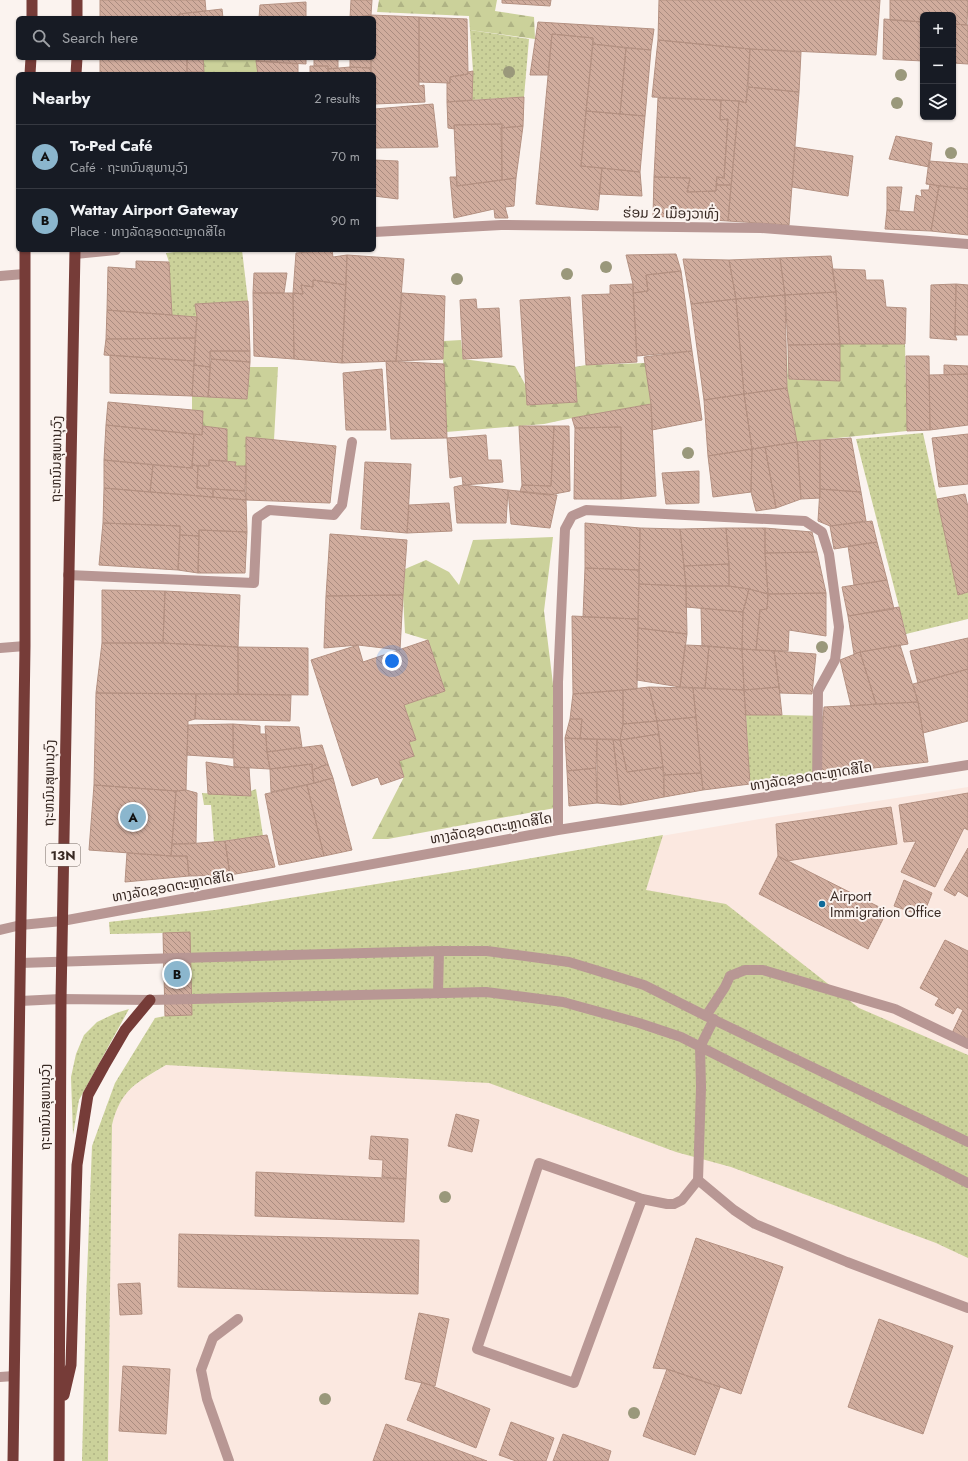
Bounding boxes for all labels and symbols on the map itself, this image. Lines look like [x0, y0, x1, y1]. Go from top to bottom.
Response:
street label: ຮ່ອມ 2 ເມືອງວາທົ່ງ [623, 202, 719, 224]
street label: ຖະຫນົນສຸພານຸວົງ [45, 415, 67, 503]
your location [382, 651, 402, 671]
street label: ຖະຫນົນສຸພານຸວົງ [38, 739, 60, 827]
street label: ທາງລັດຊອດຕະຫຼາດສີໄຄ [748, 756, 874, 796]
pin: A [120, 802, 146, 832]
street label: ທາງລັດຊອດຕະຫຼາດສີໄຄ [428, 807, 554, 849]
road number: 13N [46, 844, 80, 866]
street label: ທາງລັດຊອດຕະຫຼາດສີໄຄ [110, 865, 236, 907]
place label: Airport Immigration Office [830, 886, 941, 922]
marker: Airport Immigration Office [817, 899, 827, 909]
pin: B [164, 959, 190, 989]
street label: ຖະຫນົນສຸພານຸວົງ [35, 1064, 55, 1150]

